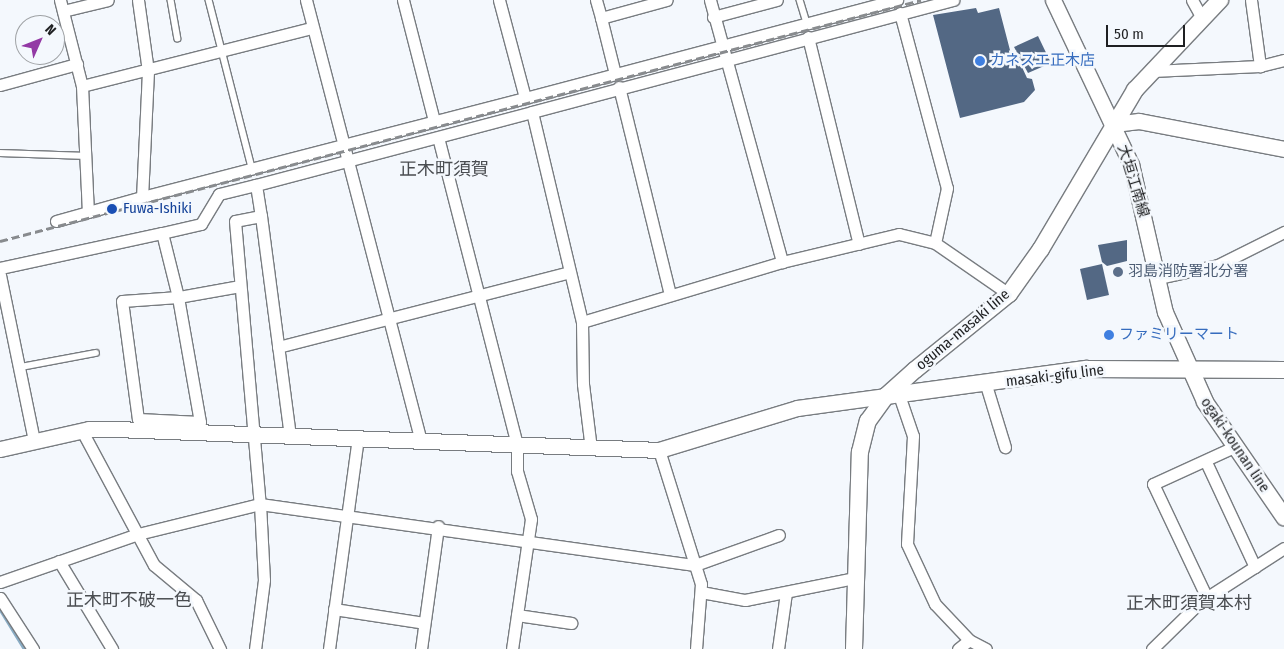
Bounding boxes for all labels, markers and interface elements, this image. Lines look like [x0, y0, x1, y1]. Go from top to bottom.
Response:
north arrow [15, 15, 65, 65]
scale bar [1109, 15, 1188, 47]
text: N [41, 21, 59, 39]
text: 50 m [1114, 25, 1144, 43]
place label: カネスエ正木店 [990, 52, 1095, 70]
marker: カネスエ正木店 [974, 55, 986, 67]
street label: 大垣江南線 [1113, 143, 1153, 219]
district label: 正木町須賀 [399, 158, 489, 180]
place label: Fuwa-Ishiki [123, 200, 192, 218]
marker: Fuwa-Ishiki [105, 202, 119, 216]
place label: 羽島消防署北分署 [1128, 263, 1248, 281]
marker: 羽島消防署北分署 [1112, 266, 1124, 278]
street label: oguma-masaki line [913, 286, 1013, 374]
place label: ファミリーマート [1119, 326, 1239, 344]
marker: ファミリーマート [1103, 329, 1115, 341]
street label: masaki-gifu line [1005, 361, 1105, 391]
street label: ogaki-kounan line [1197, 394, 1273, 496]
district label: 正木町不破一色 [66, 589, 192, 611]
district label: 正木町須賀本村 [1126, 592, 1252, 614]

